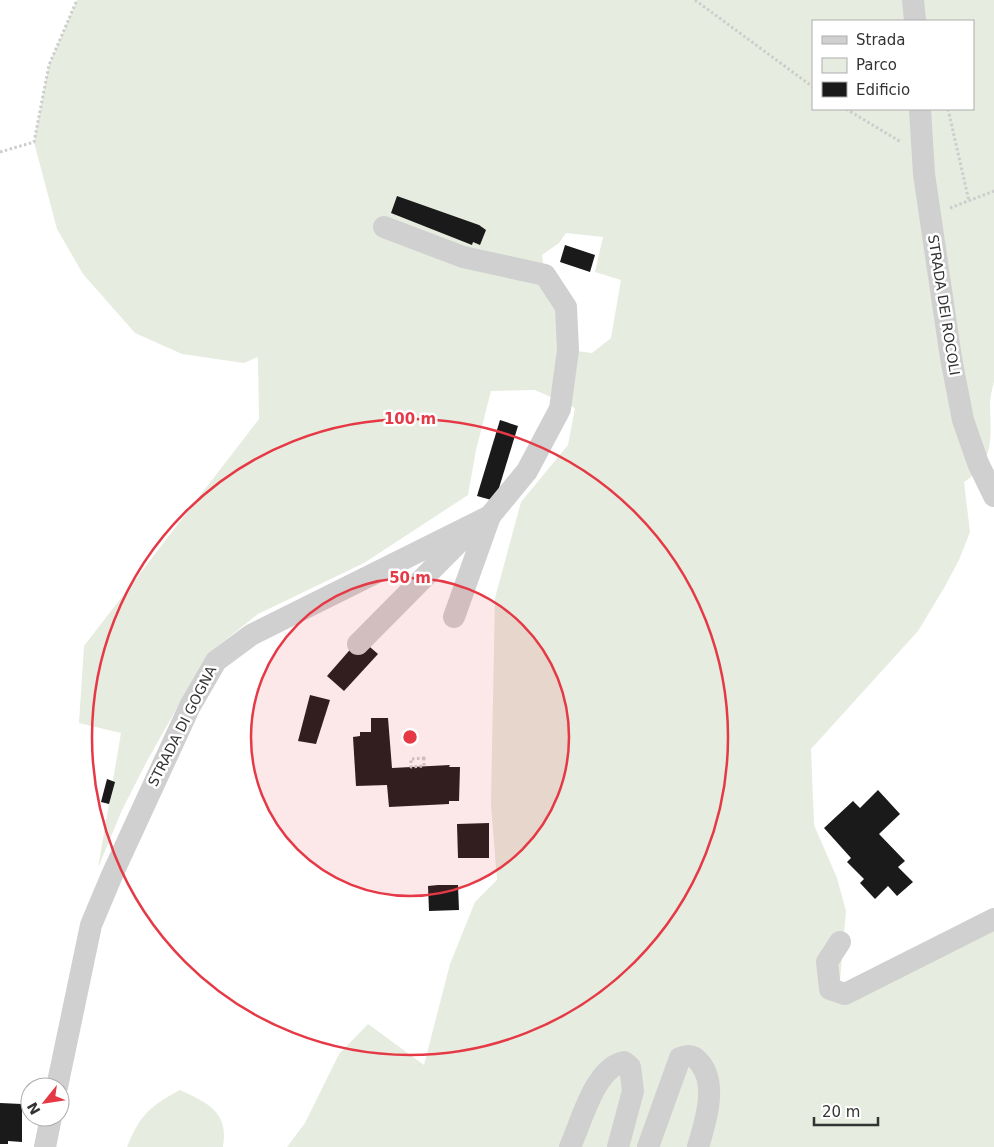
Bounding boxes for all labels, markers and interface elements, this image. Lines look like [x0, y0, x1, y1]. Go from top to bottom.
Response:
legend [812, 20, 974, 110]
text: Strada [856, 31, 905, 49]
text: Parco [856, 56, 897, 74]
text: Edificio [856, 81, 910, 99]
street label: STRADA DEI ROCOLI [925, 233, 963, 377]
text: 100 m [384, 410, 436, 428]
text: 50 m [389, 569, 431, 587]
street label: STRADA DI GOGNA [145, 663, 219, 789]
centre of rings [401, 728, 419, 746]
north arrow [20, 1077, 70, 1127]
scale bar [814, 1094, 878, 1126]
text: N [24, 1099, 44, 1118]
text: 20 m [822, 1103, 860, 1121]

